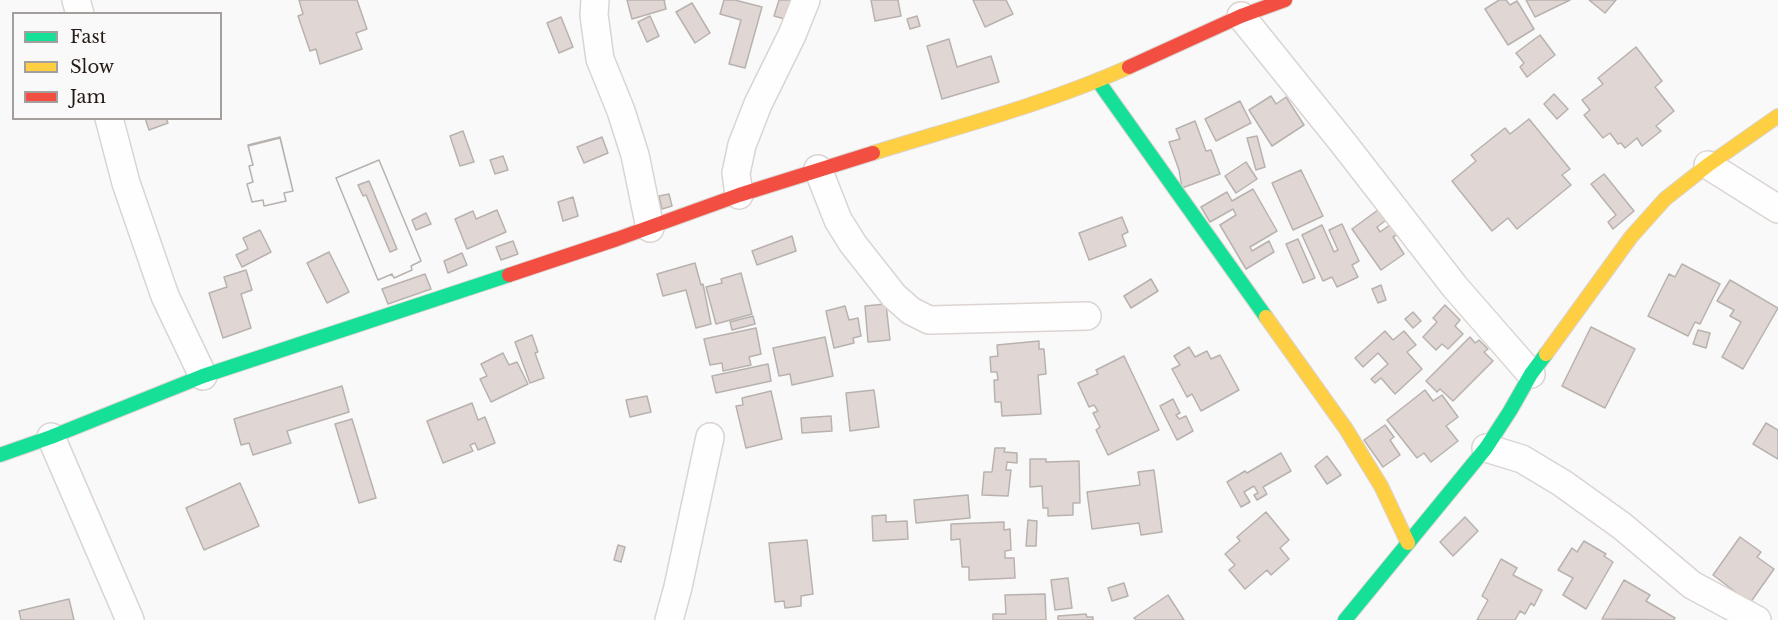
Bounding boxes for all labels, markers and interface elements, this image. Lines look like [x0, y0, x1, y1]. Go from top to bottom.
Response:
legend [12, 12, 222, 120]
text: Fast [70, 26, 106, 48]
text: Slow [70, 56, 114, 78]
text: Jam [70, 86, 106, 108]

